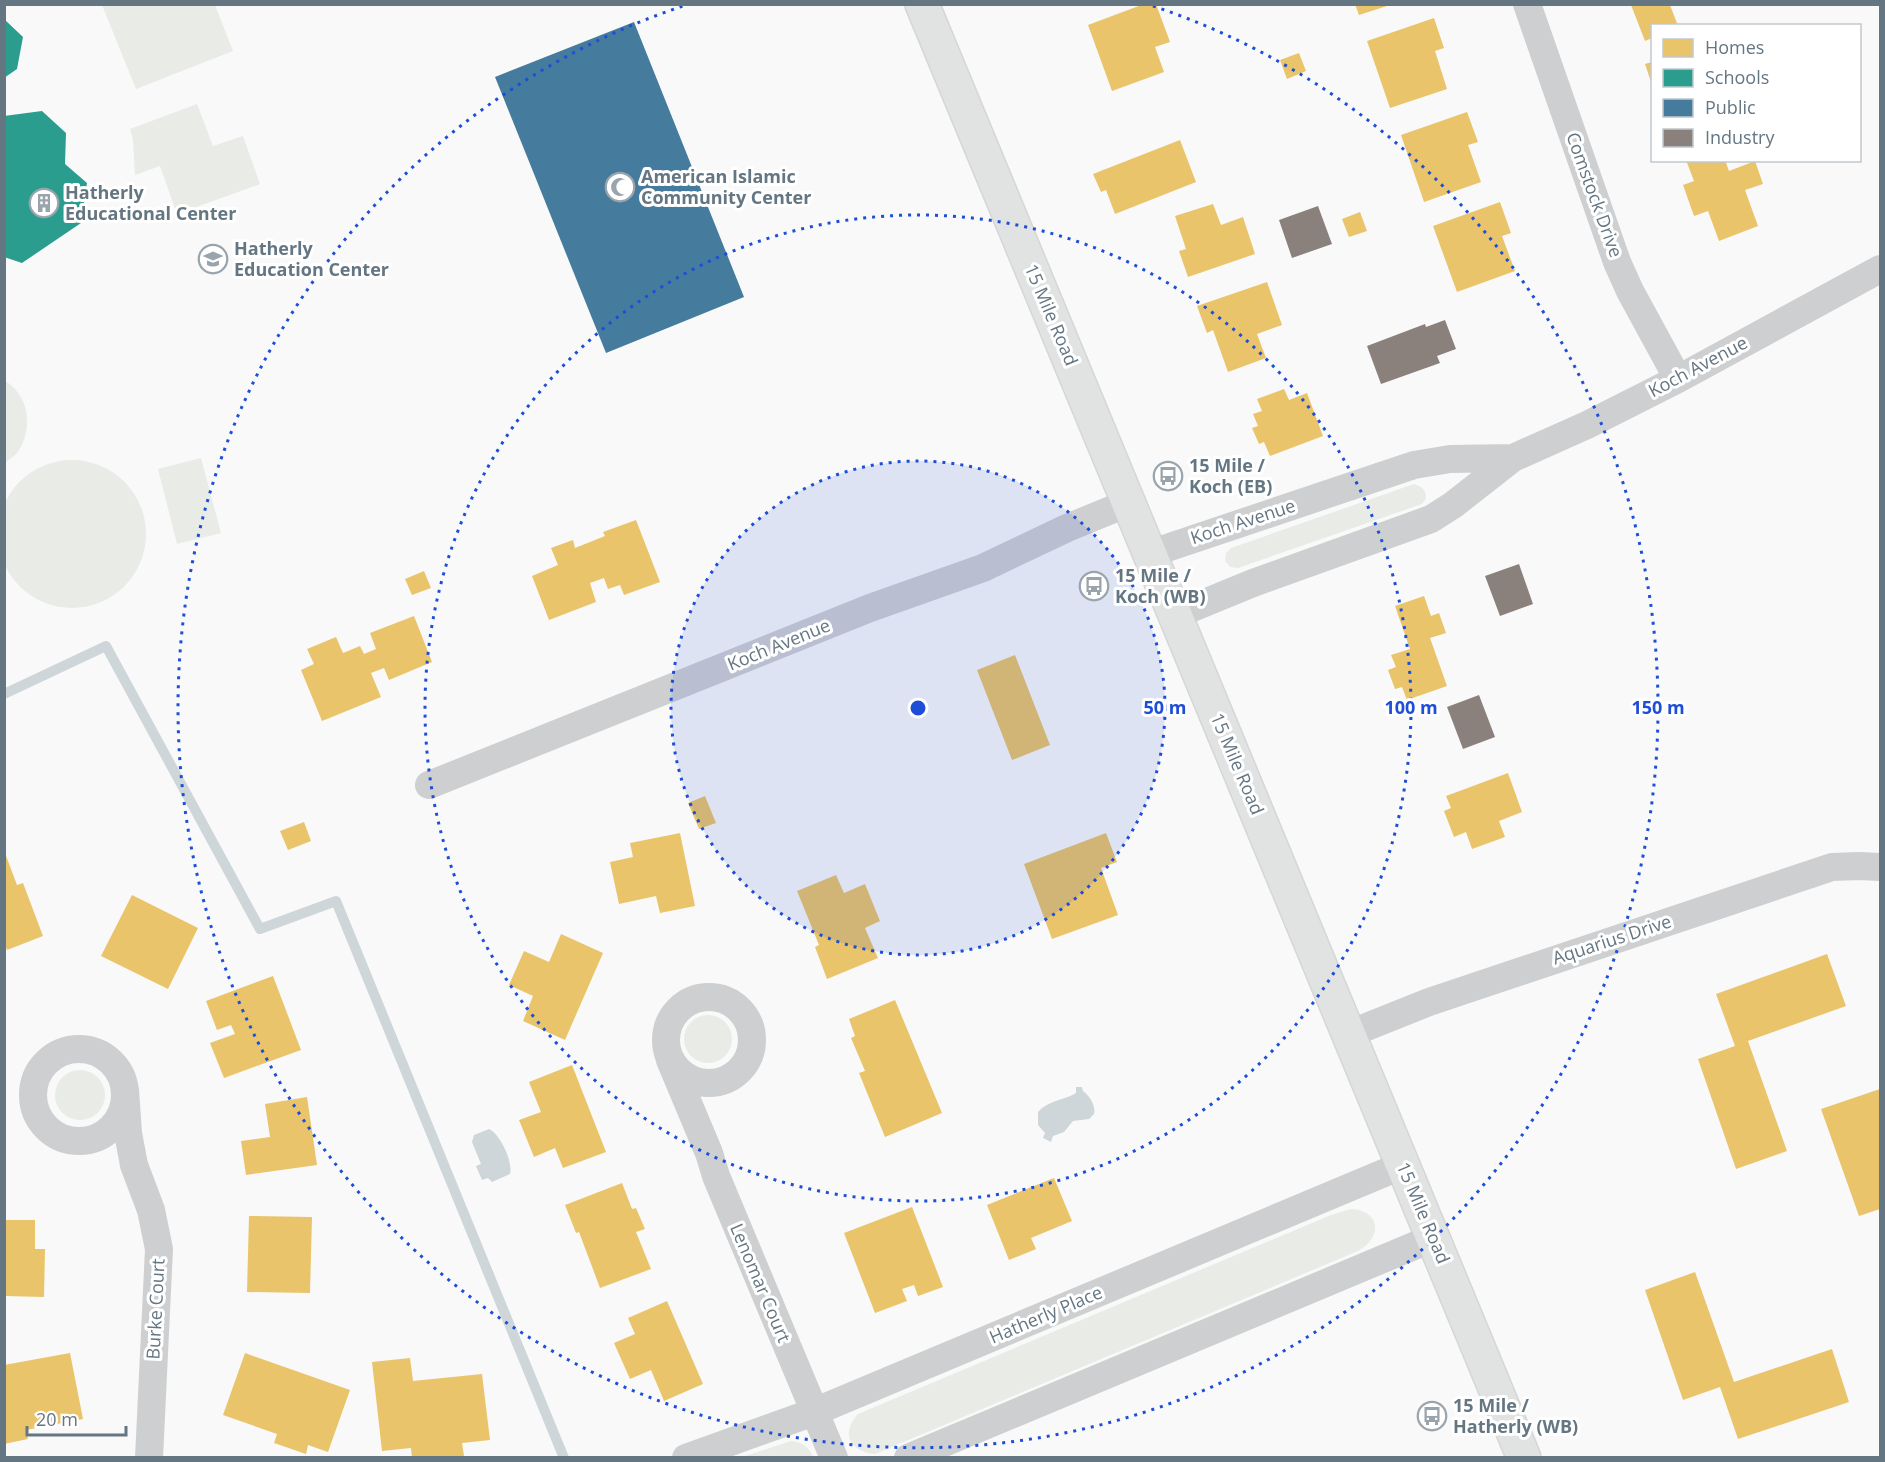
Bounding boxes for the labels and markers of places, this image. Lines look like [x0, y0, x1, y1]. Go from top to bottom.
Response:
place label: American Islamic Community Center [641, 164, 811, 209]
mosque icon: American Islamic Community Center [604, 171, 636, 203]
place label: Hatherly Educational Center [65, 180, 236, 225]
building icon: Hatherly Educational Center [28, 187, 60, 219]
place label: Hatherly Education Center [234, 236, 389, 281]
school or university icon: Hatherly Education Center [197, 243, 229, 275]
place label: 15 Mile / Koch (EB) [1189, 453, 1272, 498]
bus stop icon: 15 Mile / Koch (EB) [1152, 460, 1184, 492]
place label: 15 Mile / Koch (WB) [1115, 563, 1206, 608]
bus stop icon: 15 Mile / Koch (WB) [1078, 570, 1110, 602]
centre of rings [908, 698, 928, 718]
place label: 15 Mile / Hatherly (WB) [1453, 1393, 1578, 1438]
bus stop icon: 15 Mile / Hatherly (WB) [1416, 1400, 1448, 1432]

